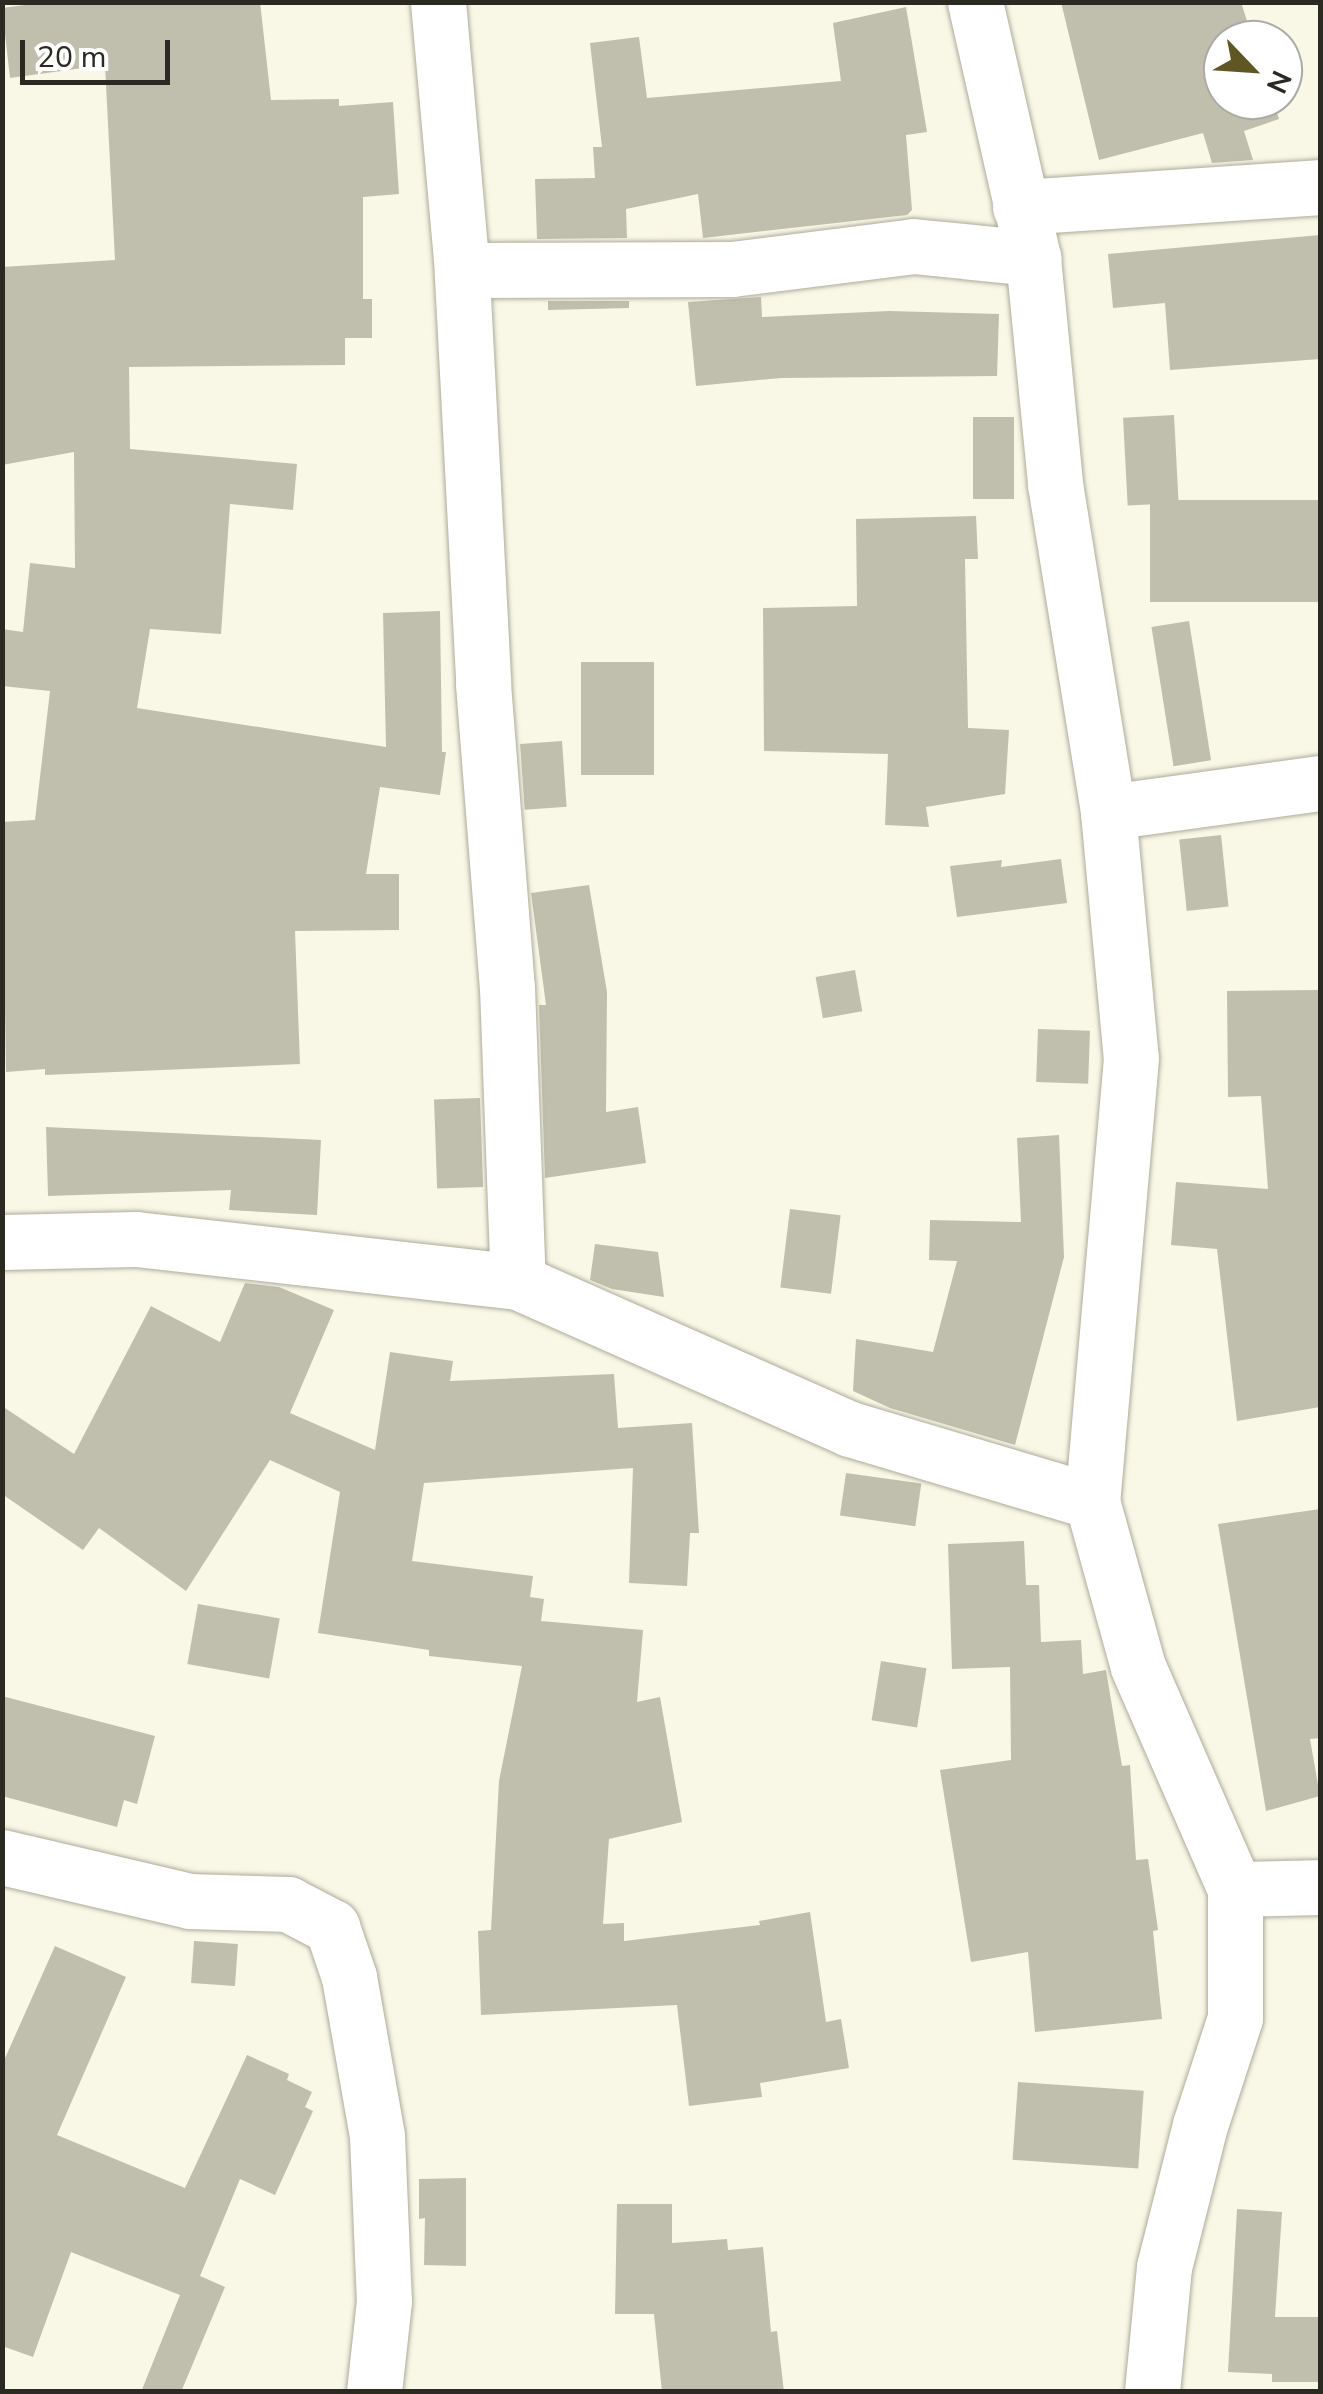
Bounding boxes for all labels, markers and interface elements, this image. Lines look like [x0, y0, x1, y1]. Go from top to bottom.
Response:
scale bar [25, 20, 175, 82]
north arrow [1203, 20, 1303, 120]
text: 20 m [37, 37, 106, 78]
text: N [1257, 64, 1300, 99]

